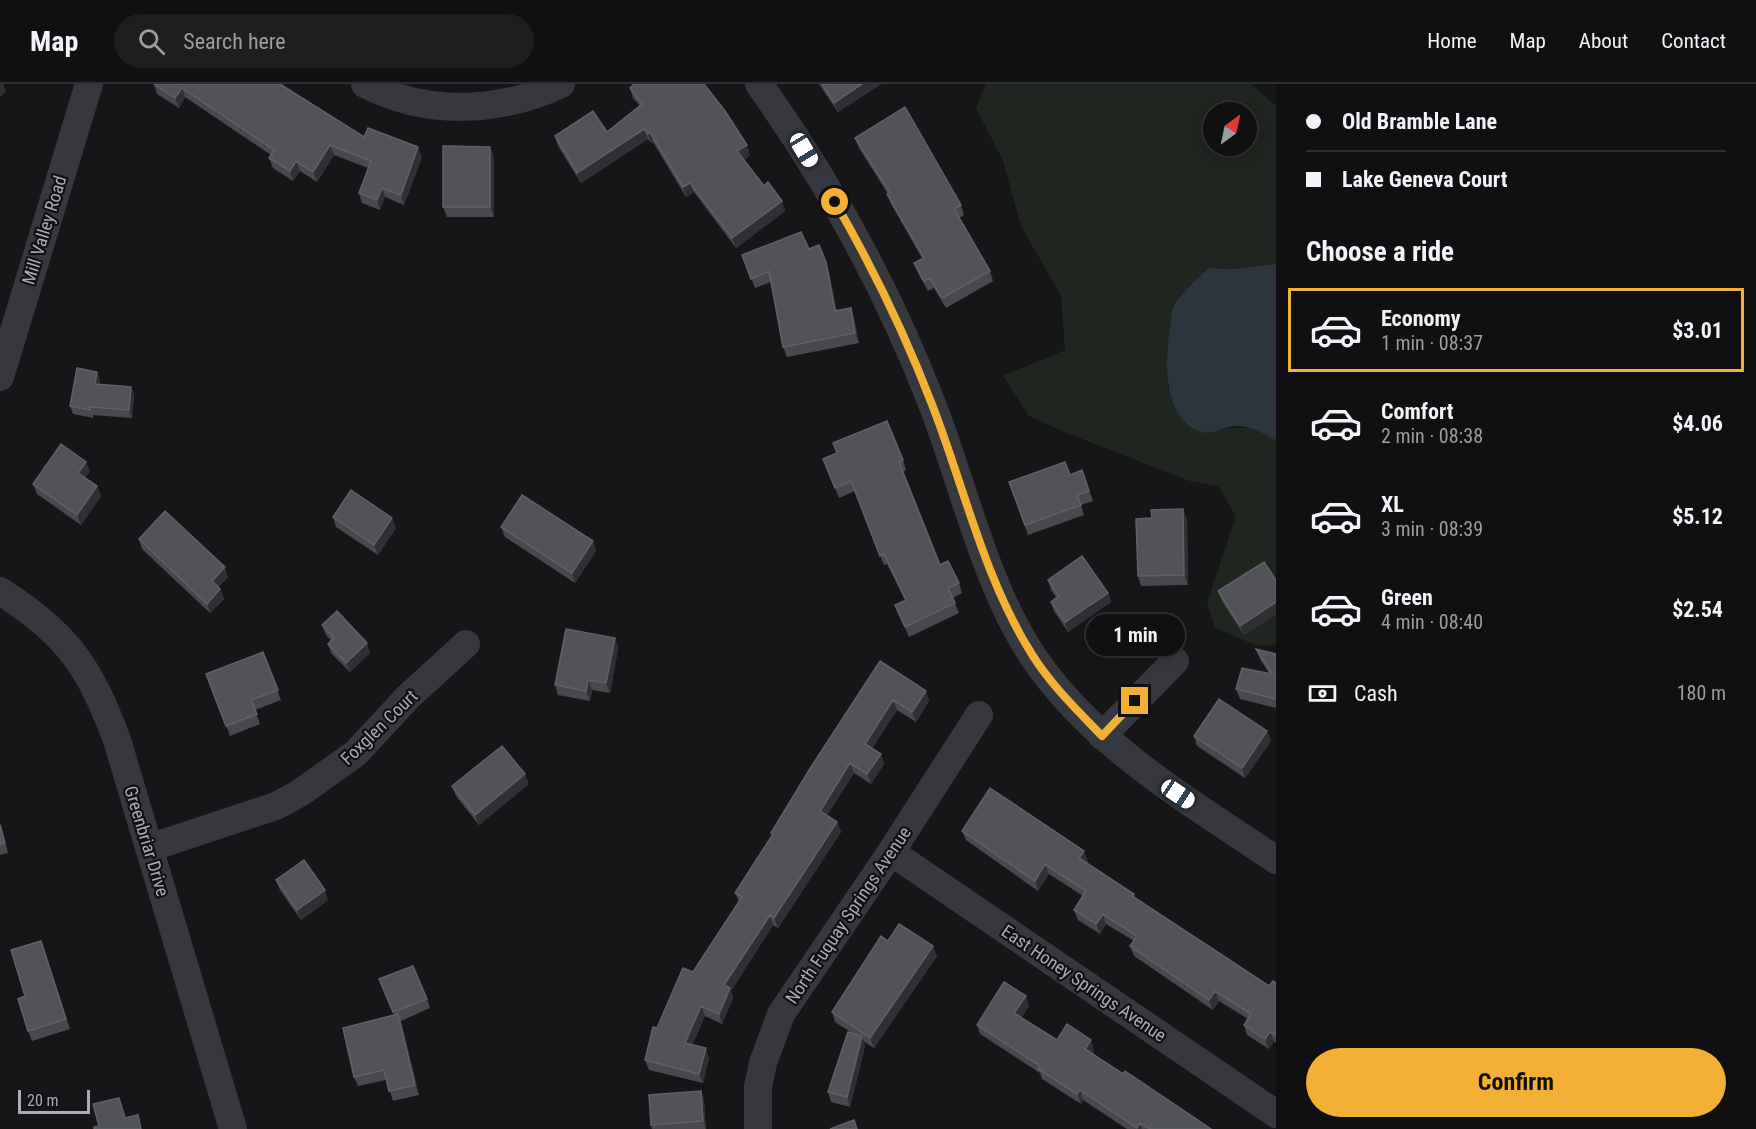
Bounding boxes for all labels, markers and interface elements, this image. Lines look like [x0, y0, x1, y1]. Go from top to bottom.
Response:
search box [114, 14, 534, 68]
text: Map [30, 25, 78, 58]
icon: search [135, 25, 168, 58]
text: Search here [183, 29, 286, 54]
text: Home [1427, 29, 1477, 53]
text: Map [1510, 29, 1546, 53]
text: About [1579, 29, 1628, 53]
text: Contact [1661, 29, 1726, 53]
north arrow [1203, 102, 1257, 156]
map controls [1203, 102, 1257, 156]
text: Old Bramble Lane [1342, 109, 1497, 134]
car [787, 130, 821, 170]
text: Lake Geneva Court [1342, 167, 1507, 192]
street label: Mill Valley Road [17, 173, 71, 287]
route start [821, 188, 848, 215]
text: Choose a ride [1306, 236, 1454, 268]
icon: car [1309, 303, 1363, 357]
text: Economy [1381, 306, 1461, 331]
text: $3.01 [1672, 318, 1723, 343]
text: 1 min · 08:37 [1381, 331, 1483, 355]
icon: car [1309, 396, 1363, 450]
text: Comfort [1381, 399, 1454, 424]
text: $4.06 [1672, 411, 1723, 436]
text: 2 min · 08:38 [1381, 424, 1483, 448]
icon: car [1309, 489, 1363, 543]
text: XL [1381, 492, 1404, 517]
text: $5.12 [1672, 504, 1723, 529]
text: 3 min · 08:39 [1381, 517, 1483, 541]
icon: car [1309, 582, 1363, 636]
text: Green [1381, 585, 1433, 610]
text: $2.54 [1672, 597, 1723, 622]
text: 4 min · 08:40 [1381, 610, 1483, 634]
callout: 1 min [1086, 614, 1184, 656]
text: 1 min [1113, 623, 1158, 647]
icon: cash [1306, 677, 1339, 710]
text: Cash [1354, 681, 1398, 706]
text: 180 m [1677, 681, 1726, 705]
street label: Foxglen Court [336, 685, 422, 769]
route end [1121, 687, 1148, 714]
car [1158, 776, 1198, 812]
street label: Greenbriar Drive [120, 783, 174, 899]
street label: North Fuquay Springs Avenue [781, 823, 915, 1007]
street label: East Honey Springs Avenue [998, 920, 1170, 1046]
button: Confirm [1306, 1048, 1726, 1117]
scale bar [18, 1087, 90, 1114]
text: 20 m [27, 1091, 59, 1110]

